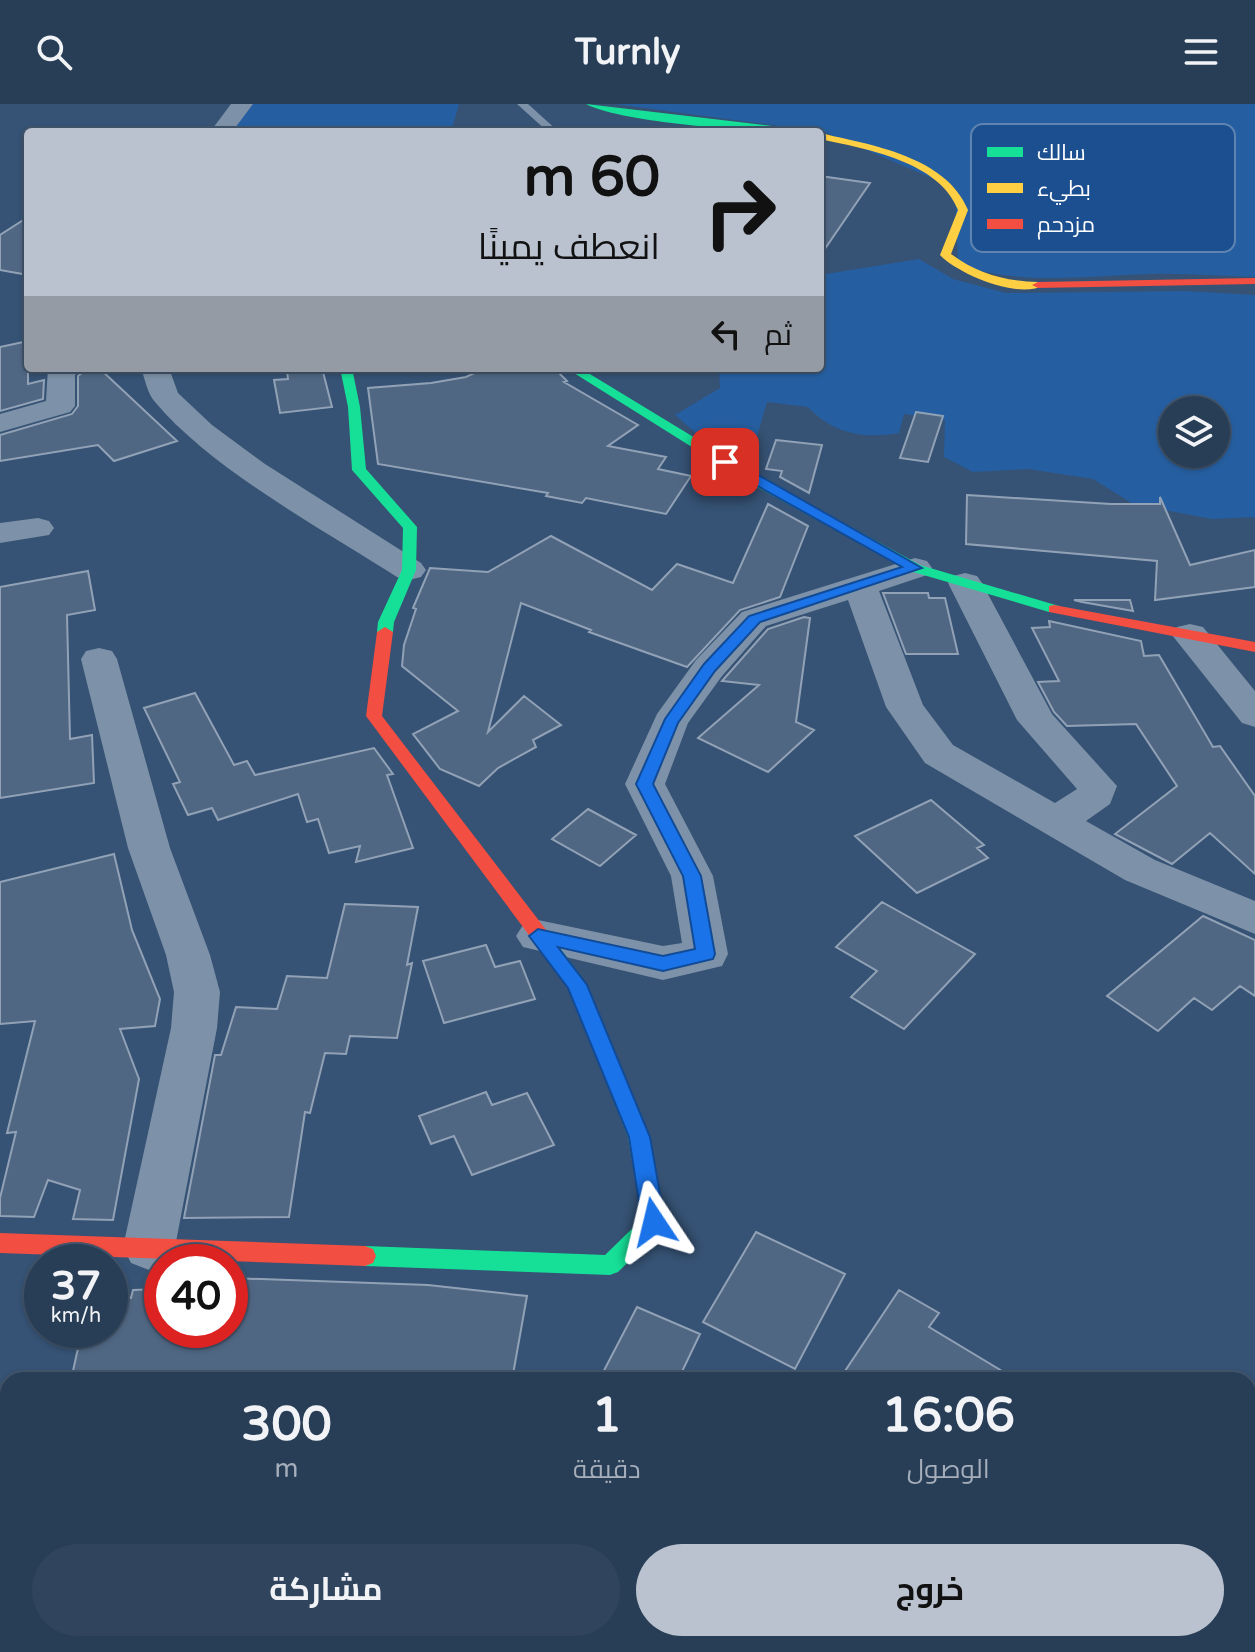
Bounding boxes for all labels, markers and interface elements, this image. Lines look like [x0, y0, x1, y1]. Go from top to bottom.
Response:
icon: search [32, 30, 76, 74]
icon: menu [1179, 30, 1223, 74]
text: Turnly [575, 31, 680, 74]
legend [971, 124, 1235, 252]
text: سالك [1037, 140, 1086, 166]
text: 60 m [524, 144, 660, 211]
icon: right [688, 160, 792, 264]
text: بطيء [1037, 176, 1091, 205]
text: مزدحم [1037, 212, 1095, 240]
text: انعطف يمينًا [478, 226, 660, 269]
icon: left [704, 312, 748, 356]
text: ثم [764, 317, 792, 354]
map controls [1158, 396, 1230, 468]
button: layers [1158, 396, 1230, 468]
pin [691, 428, 759, 496]
icon: arrive [703, 440, 747, 484]
position arrow [612, 1180, 696, 1264]
speed limit sign: 40 [144, 1244, 248, 1348]
text: 37 [51, 1262, 101, 1310]
text: km/h [51, 1304, 101, 1328]
text: 1 [592, 1387, 622, 1445]
text: 16:06 [882, 1387, 1015, 1445]
text: 300 [241, 1396, 332, 1454]
text: m [275, 1453, 298, 1484]
text: دقيقة [573, 1454, 641, 1485]
text: الوصول [907, 1454, 990, 1485]
button: مشاركة [32, 1544, 620, 1636]
button: خروج [636, 1544, 1224, 1636]

